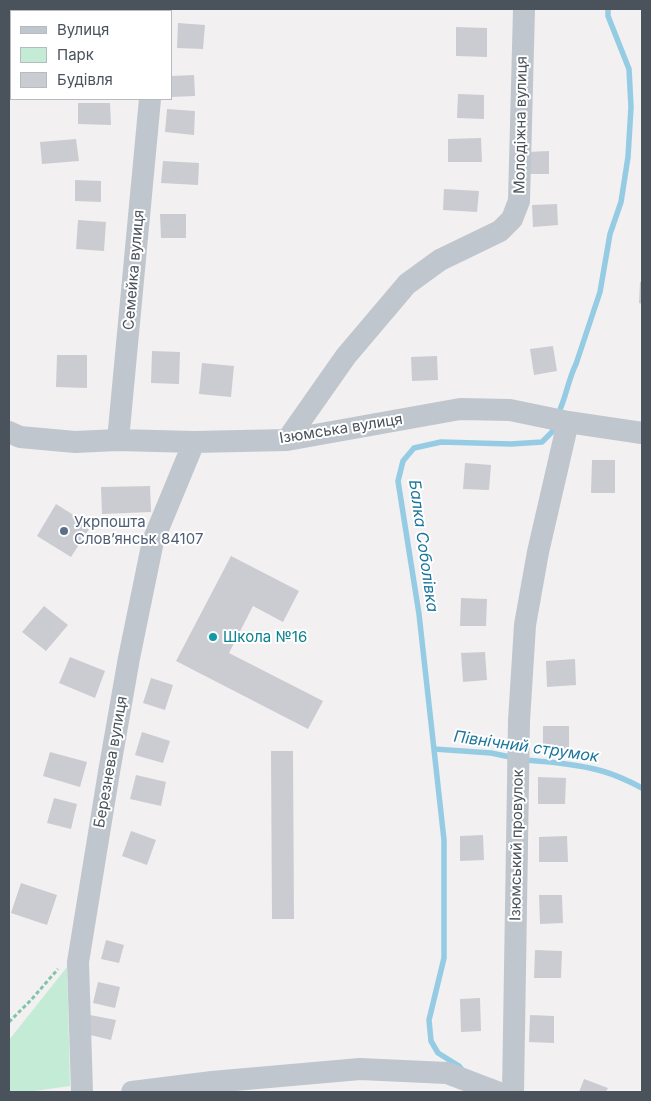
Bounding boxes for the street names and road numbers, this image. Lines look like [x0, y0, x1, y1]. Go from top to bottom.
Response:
street label: Молодіжна вулиця [511, 56, 531, 194]
street label: Семейка вулиця [120, 209, 148, 331]
street label: Ізюмська вулиця [278, 410, 404, 448]
street label: Березнева вулиця [91, 695, 131, 829]
street label: Ізюмський провулок [507, 769, 527, 921]

